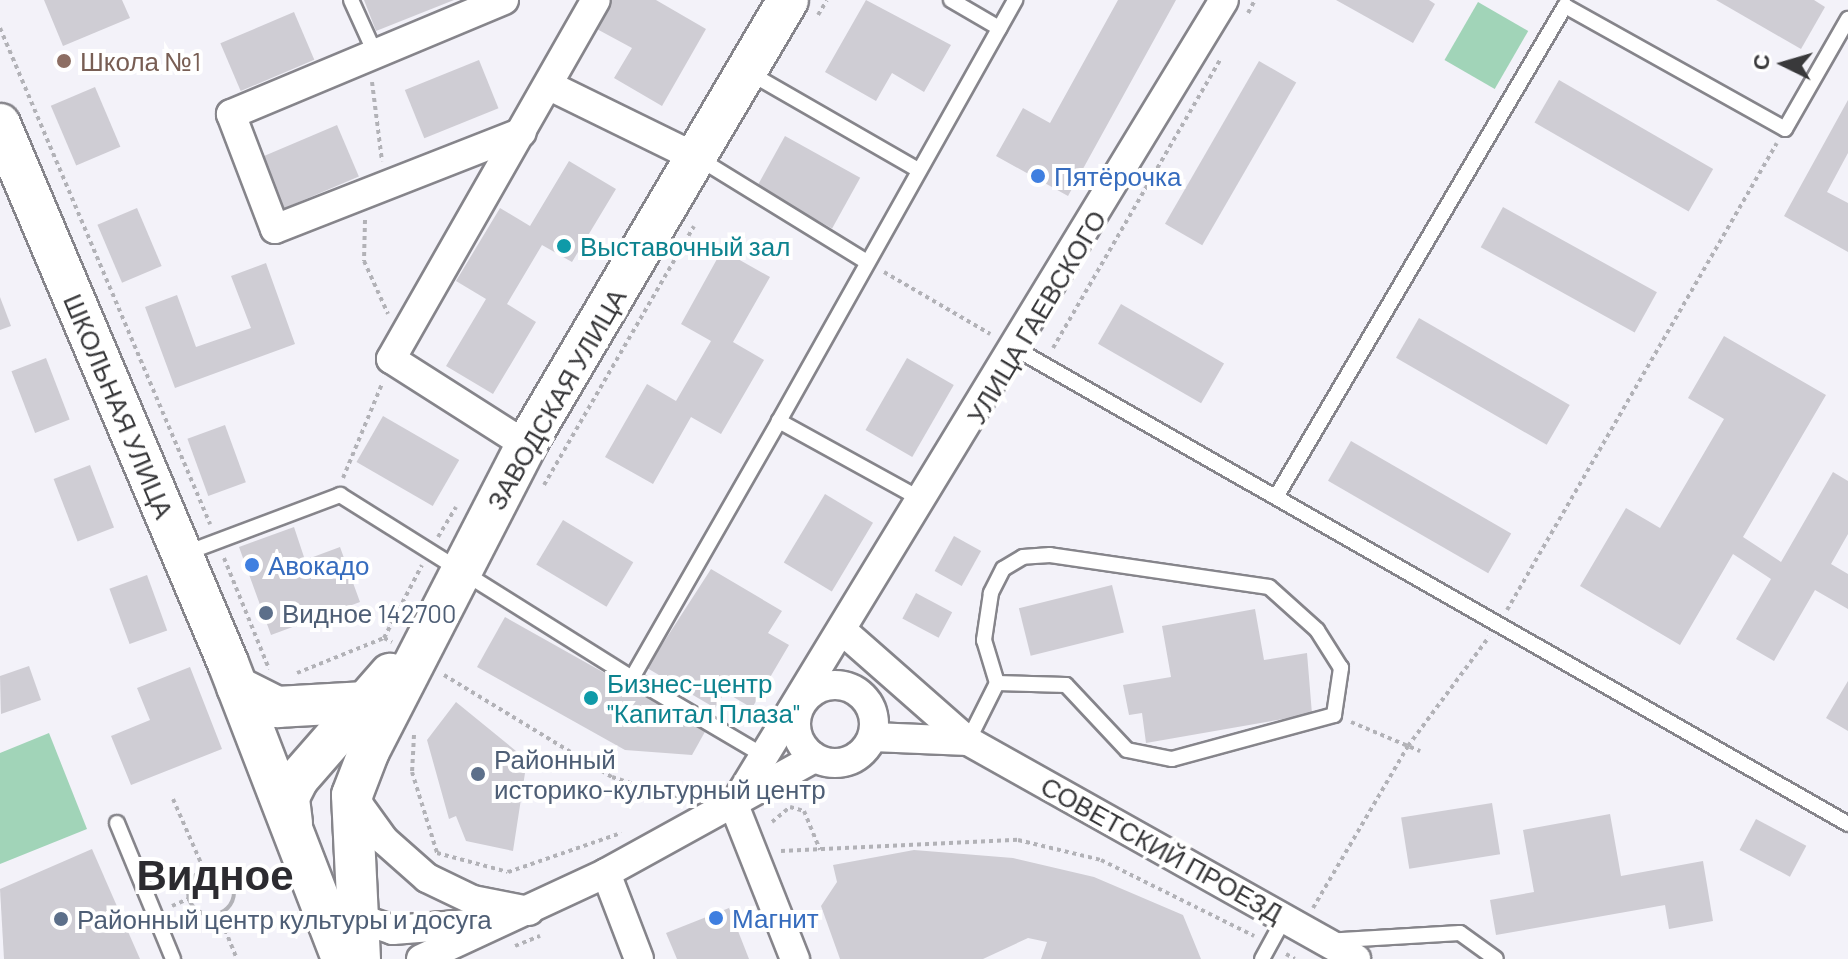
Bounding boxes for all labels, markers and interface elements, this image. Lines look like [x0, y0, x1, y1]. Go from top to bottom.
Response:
north arrow [1744, 24, 1824, 104]
place label: Школа №1 [80, 45, 201, 77]
marker: Школа №1 [55, 52, 73, 70]
text: С [1746, 53, 1774, 71]
place label: Пятёрочка [1054, 160, 1181, 192]
marker: Пятёрочка [1029, 167, 1047, 185]
street label: УЛИЦА ГАЕВСКОГО [960, 205, 1112, 429]
place label: Выставочный зал [580, 230, 790, 262]
marker: Выставочный зал [555, 237, 573, 255]
street label: ЗАВОДСКАЯ УЛИЦА [480, 283, 632, 515]
street label: ШКОЛЬНАЯ УЛИЦА [58, 289, 180, 523]
place label: Авокадо [268, 549, 369, 581]
marker: Авокадо [243, 556, 261, 574]
place label: Видное 142700 [282, 597, 457, 629]
marker: Видное 142700 [257, 604, 275, 622]
place label: Бизнес-центр "Капитал Плаза" [607, 667, 800, 728]
marker: Бизнес-центр "Капитал Плаза" [582, 689, 600, 707]
place label: Районный историко-культурный центр [494, 743, 826, 804]
marker: Районный историко-культурный центр [469, 765, 487, 783]
street label: СОВЕТСКИЙ ПРОЕЗД [1036, 770, 1288, 928]
district label: Видное [136, 848, 294, 898]
place label: Магнит [732, 902, 819, 934]
place label: Районный центр культуры и досуга [77, 903, 492, 935]
marker: Магнит [707, 909, 725, 927]
marker: Районный центр культуры и досуга [52, 910, 70, 928]

